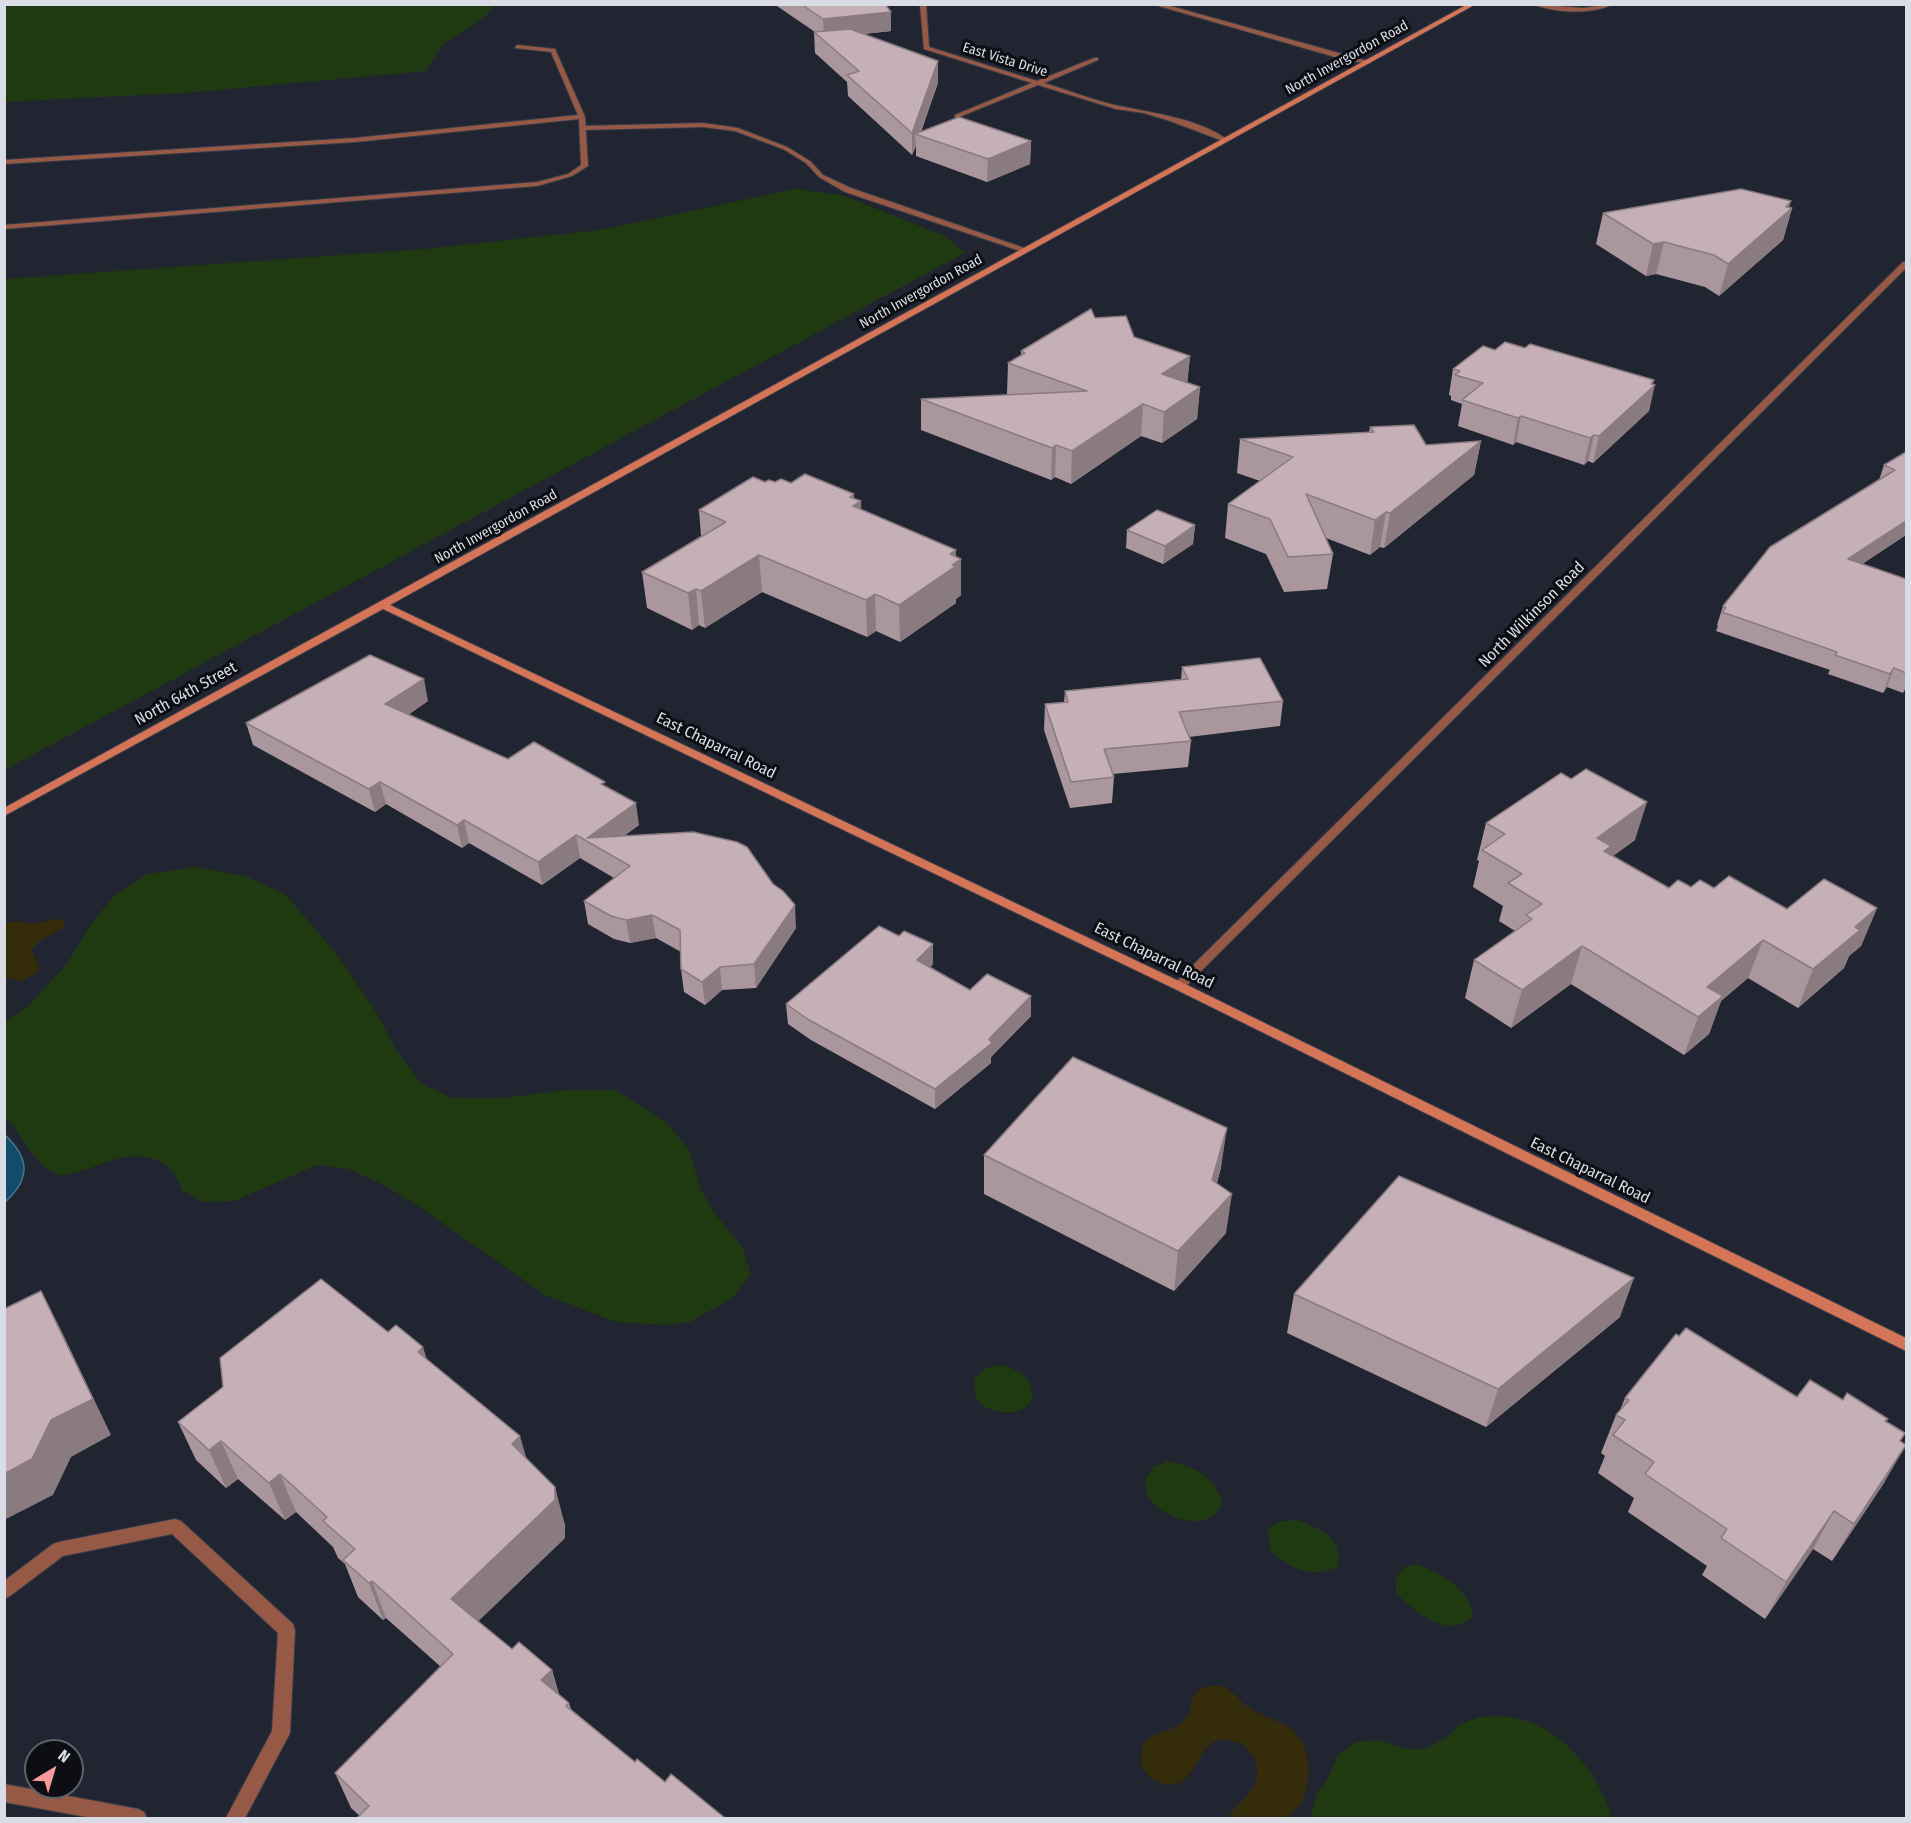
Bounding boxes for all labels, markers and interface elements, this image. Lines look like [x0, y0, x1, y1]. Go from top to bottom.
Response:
street label: North Invergordon Road [1283, 17, 1411, 99]
street label: East Vista Drive [961, 39, 1049, 81]
street label: North Invergordon Road [857, 251, 985, 333]
street label: North Invergordon Road [432, 486, 560, 568]
street label: North Wilkinson Road [1475, 558, 1589, 672]
street label: North 64th Street [132, 658, 240, 730]
street label: East Chaparral Road [653, 709, 779, 783]
street label: East Chaparral Road [1091, 919, 1217, 993]
street label: East Chaparral Road [1527, 1134, 1653, 1208]
north arrow [24, 1739, 84, 1799]
text: N [55, 1746, 74, 1766]

